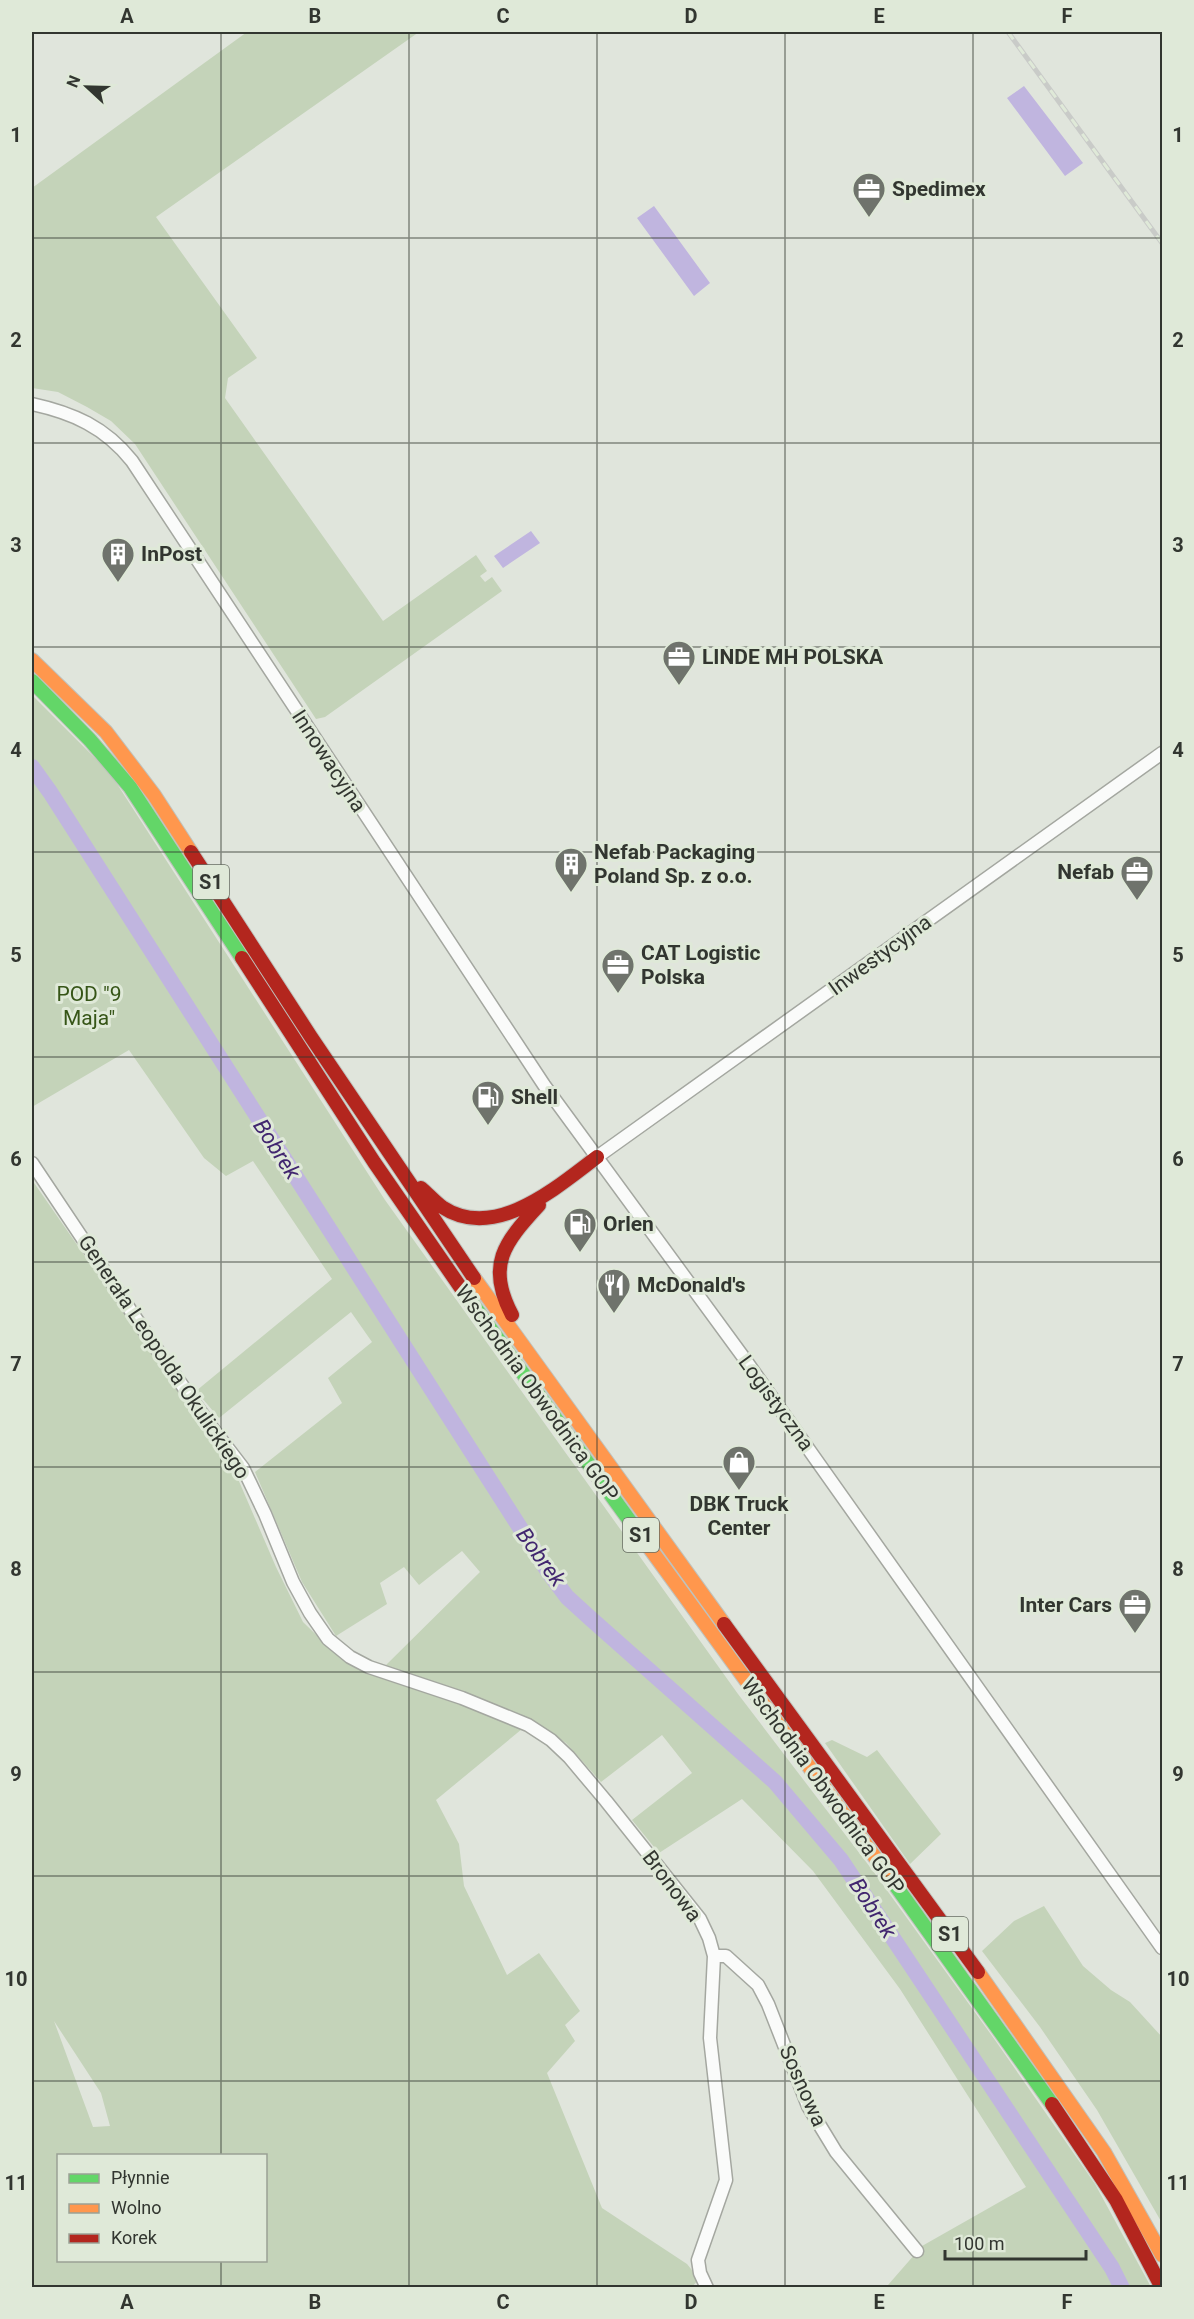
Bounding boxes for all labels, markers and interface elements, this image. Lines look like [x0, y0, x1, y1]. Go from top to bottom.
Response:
text: A [120, 4, 134, 28]
text: B [309, 4, 321, 28]
text: C [496, 4, 510, 28]
text: D [685, 4, 698, 28]
text: E [873, 4, 885, 28]
text: F [1062, 4, 1073, 28]
north arrow [57, 57, 117, 117]
text: N [63, 73, 84, 90]
text: 1 [10, 123, 22, 147]
text: 1 [1172, 123, 1184, 147]
office icon: Spedimex [851, 171, 887, 218]
place label: Spedimex [892, 177, 986, 201]
text: 2 [10, 328, 22, 352]
text: 2 [1172, 328, 1184, 352]
text: 3 [10, 533, 22, 557]
text: 3 [1172, 533, 1184, 557]
building icon: InPost [100, 536, 136, 583]
place label: InPost [141, 542, 202, 566]
office icon: LINDE MH POLSKA [661, 639, 697, 686]
place label: LINDE MH POLSKA [702, 645, 884, 669]
street label: Innowacyjna [287, 705, 371, 817]
text: 4 [10, 738, 22, 762]
text: 4 [1172, 738, 1184, 762]
place label: Nefab Packaging Poland Sp. z o.o. [594, 840, 755, 888]
building icon: Nefab Packaging Poland Sp. z o.o. [553, 846, 589, 893]
office icon: Nefab [1119, 854, 1155, 901]
place label: Nefab [1057, 860, 1114, 884]
road number: S1 [193, 865, 229, 899]
street label: Inwestycyjna [824, 910, 936, 1000]
place label: CAT Logistic Polska [641, 941, 760, 989]
text: 5 [10, 943, 22, 967]
text: 5 [1172, 943, 1184, 967]
office icon: CAT Logistic Polska [600, 947, 636, 994]
park label: POD "9 Maja" [56, 982, 122, 1030]
fuel station icon: Shell [470, 1079, 506, 1126]
place label: Shell [511, 1085, 558, 1109]
water label: Bobrek [248, 1114, 306, 1185]
text: 6 [10, 1147, 22, 1171]
text: 6 [1172, 1147, 1184, 1171]
fuel station icon: Orlen [562, 1206, 598, 1253]
place label: Orlen [603, 1212, 654, 1236]
street label: Generała Leopolda Okulickiego [73, 1231, 255, 1483]
restaurant icon: McDonald's [596, 1267, 632, 1314]
place label: McDonald's [637, 1273, 746, 1297]
street label: Wschodnia Obwodnica GOP [450, 1280, 624, 1506]
street label: Logistyczna [733, 1351, 819, 1455]
text: 7 [10, 1352, 22, 1376]
text: 7 [1172, 1352, 1184, 1376]
shop icon: DBK Truck Center [721, 1444, 757, 1491]
place label: DBK Truck Center [690, 1492, 789, 1540]
road number: S1 [623, 1518, 659, 1552]
water label: Bobrek [511, 1523, 571, 1592]
text: 8 [10, 1557, 22, 1581]
text: 8 [1172, 1557, 1184, 1581]
office icon: Inter Cars [1117, 1587, 1153, 1634]
place label: Inter Cars [1019, 1593, 1112, 1617]
street label: Wschodnia Obwodnica GOP [736, 1673, 910, 1899]
text: 9 [10, 1762, 22, 1786]
text: 9 [1172, 1762, 1184, 1786]
street label: Bronowa [638, 1846, 706, 1926]
water label: Bobrek [844, 1873, 902, 1944]
road number: S1 [932, 1917, 968, 1951]
text: 10 [5, 1967, 27, 1991]
text: 10 [1167, 1967, 1189, 1991]
street label: Sosnowa [775, 2042, 831, 2130]
legend [57, 2154, 267, 2262]
text: Płynnie [111, 2167, 170, 2188]
text: 11 [5, 2171, 27, 2195]
text: 11 [1167, 2171, 1189, 2195]
text: Wolno [111, 2197, 162, 2218]
scale bar [945, 2223, 1086, 2261]
text: Korek [111, 2227, 158, 2248]
text: 100 m [954, 2233, 1005, 2254]
text: A [120, 2290, 134, 2314]
text: B [309, 2290, 321, 2314]
text: C [496, 2290, 510, 2314]
text: D [685, 2290, 698, 2314]
text: E [873, 2290, 885, 2314]
text: F [1062, 2290, 1073, 2314]

